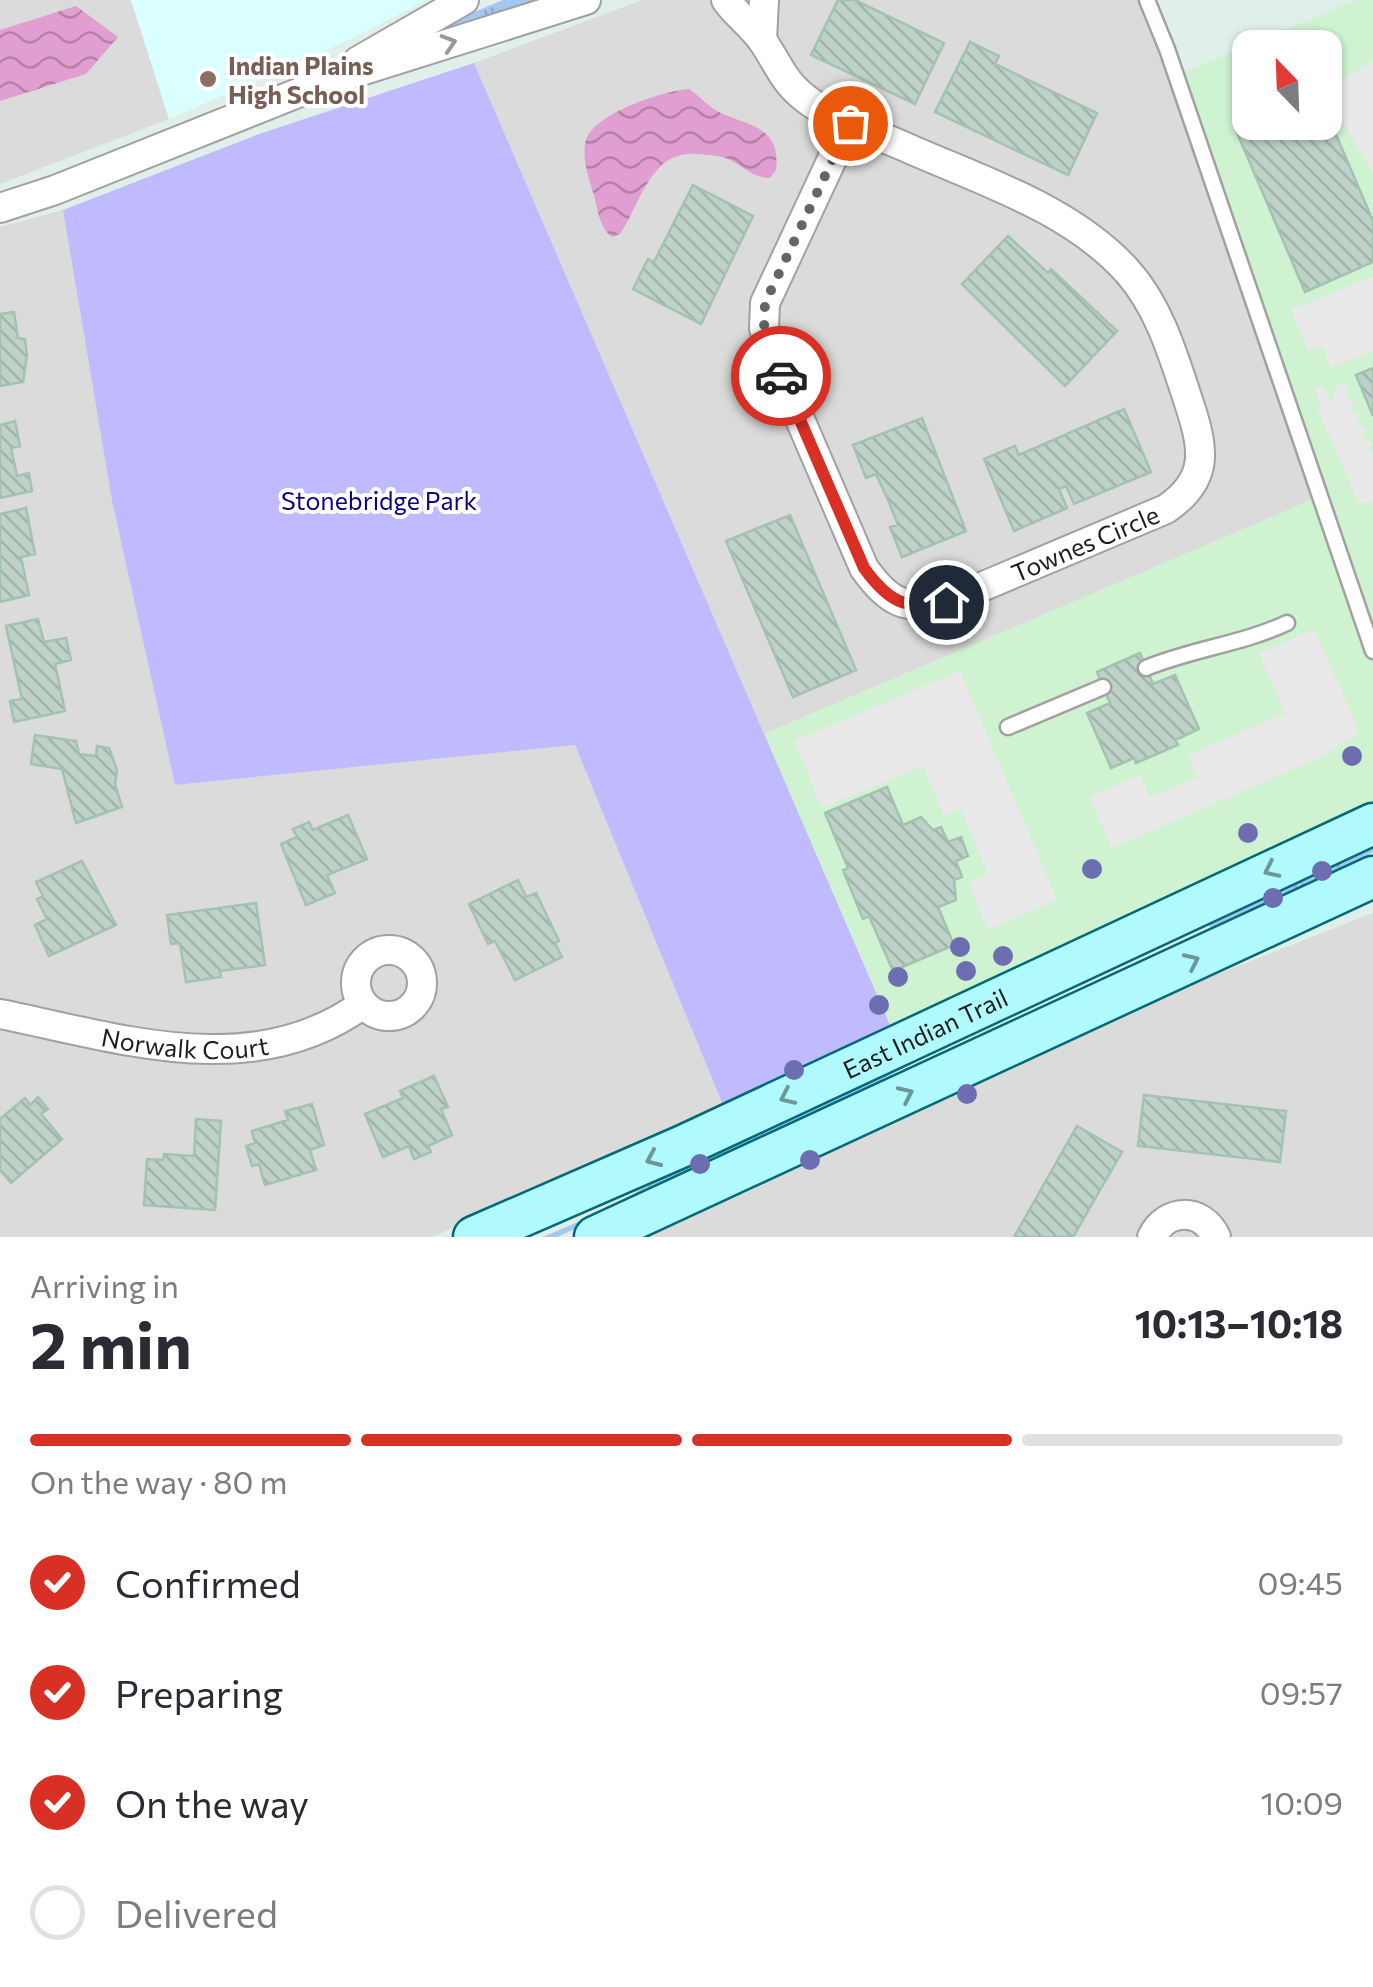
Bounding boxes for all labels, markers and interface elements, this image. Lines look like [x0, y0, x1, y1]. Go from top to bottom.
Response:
north arrow [1232, 30, 1342, 140]
map controls [1232, 30, 1342, 140]
one-way arrow [440, 34, 457, 55]
place label: Indian Plains High School [228, 50, 374, 109]
marker: Indian Plains High School [197, 68, 219, 90]
pin [808, 81, 893, 166]
icon: bag [823, 96, 878, 151]
courier [731, 326, 831, 426]
icon: car [754, 349, 809, 404]
park label: Stonebridge Park [281, 485, 478, 515]
street label: Townes Circle [1007, 498, 1163, 588]
pin [904, 560, 989, 645]
icon: home [919, 575, 974, 630]
one-way arrow [1263, 858, 1281, 878]
one-way arrow [1182, 953, 1200, 973]
street label: East Indian Trail [838, 982, 1012, 1084]
street label: Norwalk Court [99, 1021, 271, 1064]
one-way arrow [779, 1085, 797, 1105]
one-way arrow [895, 1086, 913, 1106]
one-way arrow [645, 1147, 663, 1167]
text: Arriving in [30, 1265, 179, 1305]
text: 10:13–10:18 [1135, 1299, 1343, 1346]
text: 2 min [30, 1303, 192, 1382]
text: On the way · 80 m [30, 1461, 287, 1501]
icon: check [30, 1555, 85, 1610]
text: Confirmed [115, 1559, 301, 1606]
text: 09:45 [1258, 1562, 1343, 1602]
icon: check [30, 1665, 85, 1720]
text: Preparing [115, 1669, 283, 1716]
text: 09:57 [1260, 1672, 1343, 1712]
icon: check [30, 1775, 85, 1830]
text: On the way [115, 1779, 309, 1826]
text: 10:09 [1261, 1782, 1343, 1822]
text: Delivered [115, 1889, 278, 1936]

